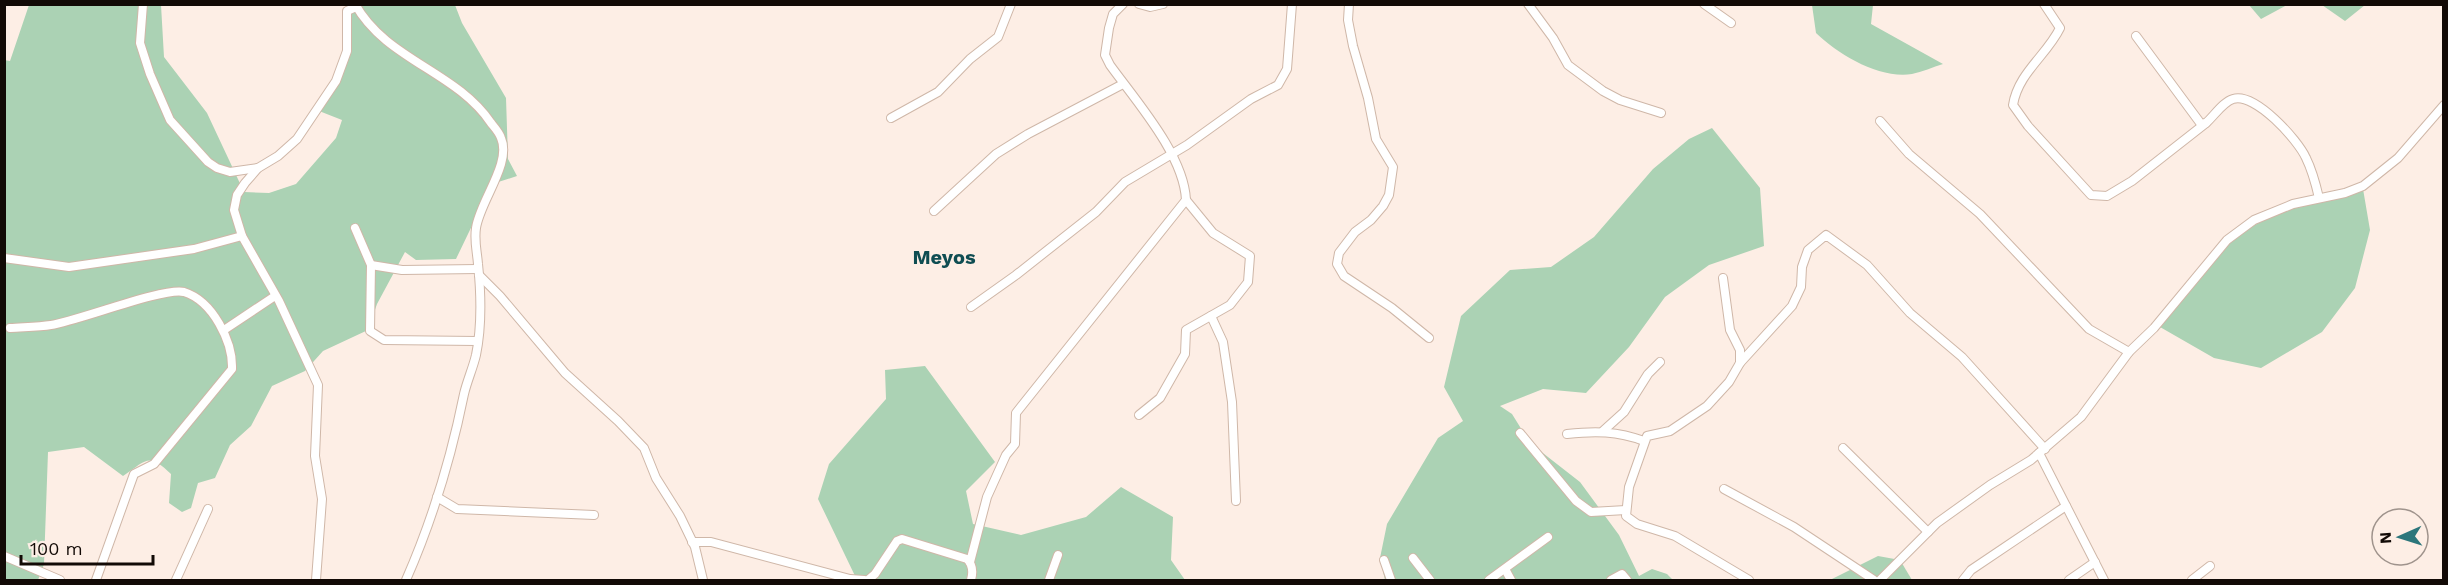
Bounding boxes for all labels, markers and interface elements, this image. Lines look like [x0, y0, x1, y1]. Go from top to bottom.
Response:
district label: Meyos [912, 245, 976, 269]
north arrow [2370, 507, 2430, 567]
scale bar [21, 528, 153, 566]
text: N [2376, 531, 2395, 544]
text: 100 m [30, 538, 83, 559]

